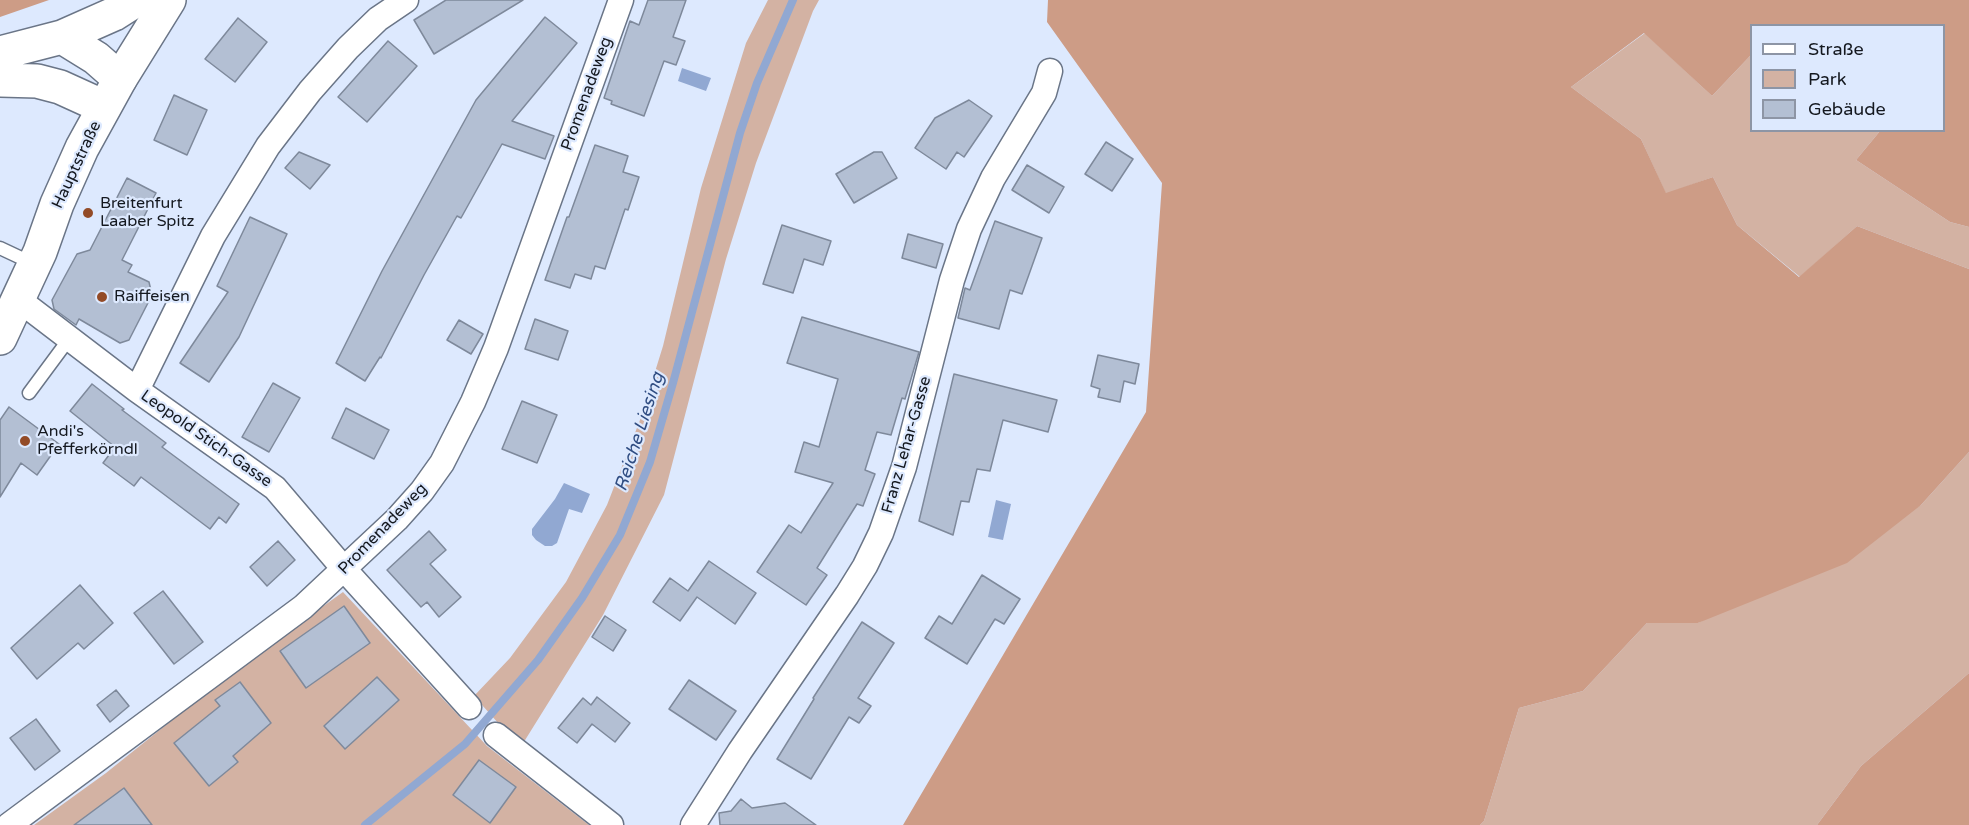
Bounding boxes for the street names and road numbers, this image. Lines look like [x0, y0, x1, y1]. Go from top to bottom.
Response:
street label: Promenadeweg [558, 35, 616, 153]
street label: Hauptstraße [48, 118, 106, 212]
street label: Franz Lehar-Gasse [878, 374, 936, 516]
street label: Leopold Stich-Gasse [137, 386, 275, 492]
street label: Promenadeweg [335, 479, 431, 579]

